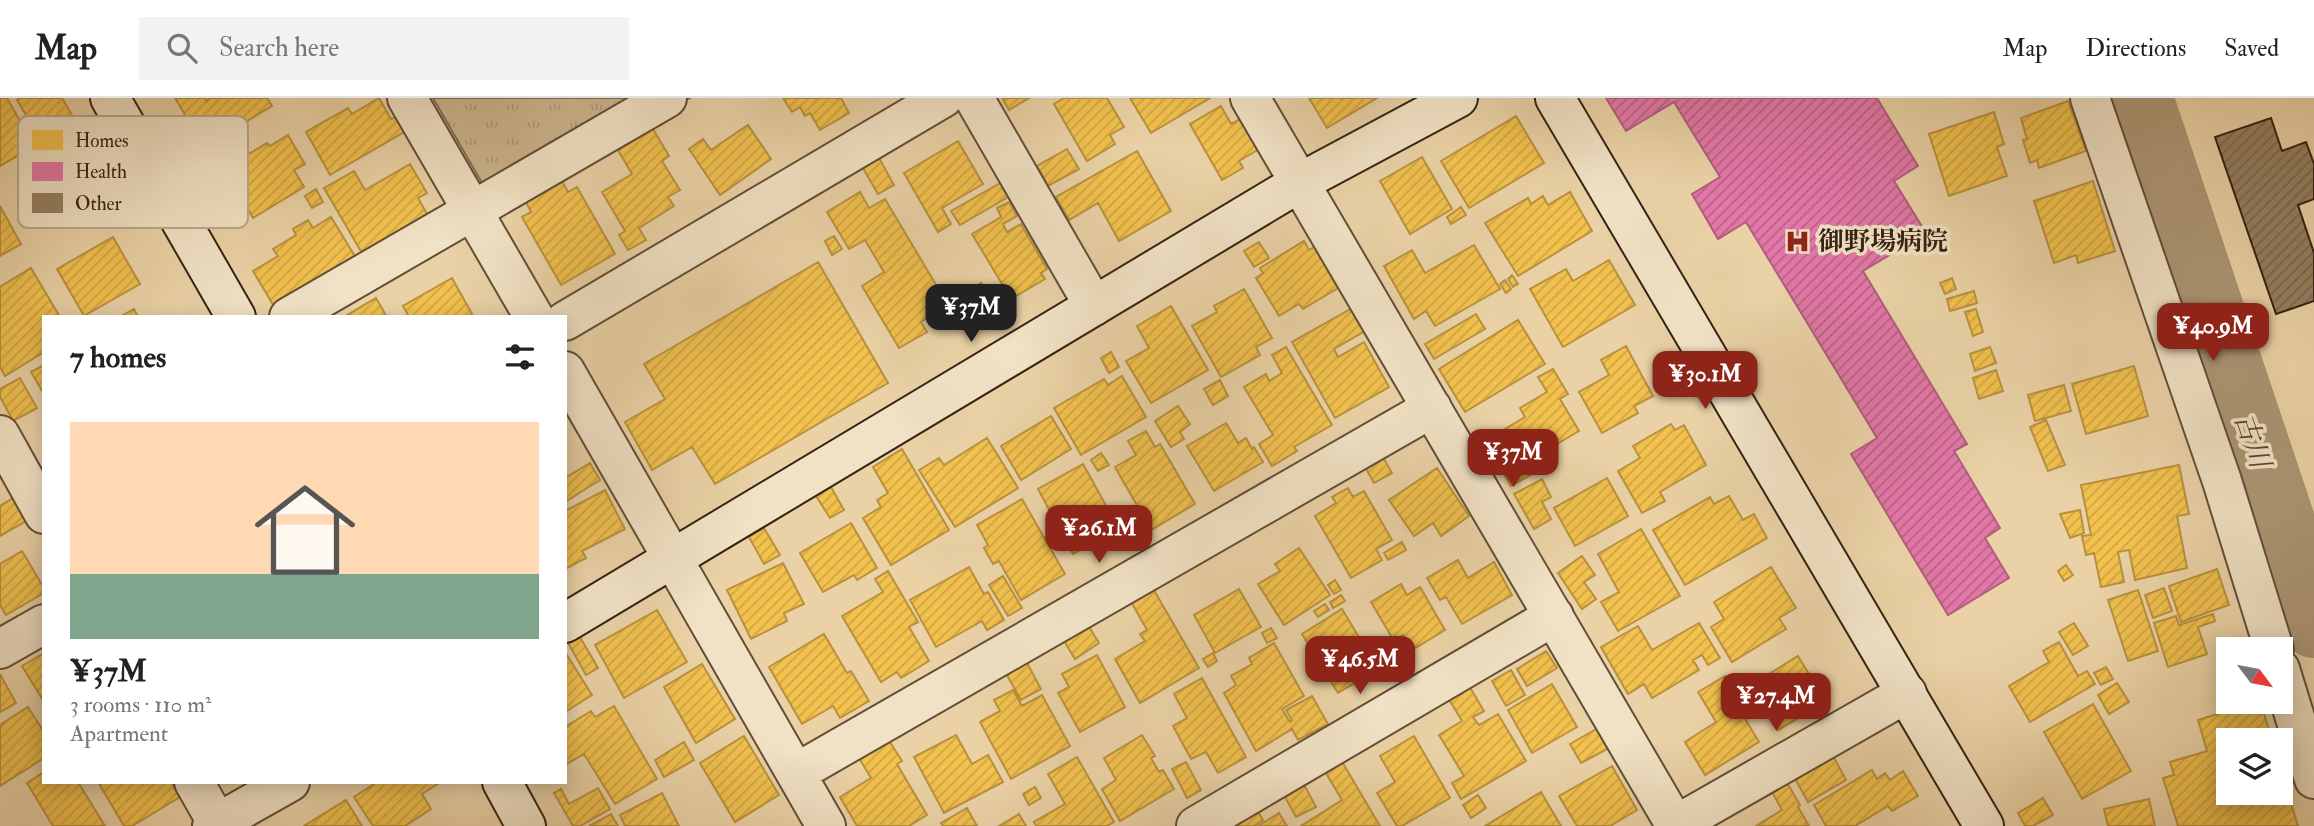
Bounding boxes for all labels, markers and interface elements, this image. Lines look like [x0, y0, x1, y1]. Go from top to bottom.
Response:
search box [139, 17, 629, 80]
text: Map [35, 28, 97, 69]
icon: search [163, 29, 201, 67]
text: Search here [219, 32, 339, 64]
text: Map [2002, 33, 2047, 64]
text: Directions [2085, 33, 2186, 64]
text: Saved [2224, 33, 2279, 64]
legend [18, 116, 248, 228]
text: Homes [75, 129, 129, 153]
text: Health [75, 160, 127, 184]
text: Other [75, 192, 122, 216]
place label: 御野場病院 [1818, 226, 1948, 258]
hospital icon: 御野場病院 [1784, 227, 1812, 255]
pin: ¥37M [930, 285, 1012, 344]
text: ¥37M [942, 292, 1000, 321]
pin: ¥40.9M [2156, 303, 2270, 363]
text: ¥40.9M [2173, 311, 2253, 340]
icon: filters [501, 338, 539, 376]
text: 7 homes [70, 339, 166, 376]
pin: ¥30.1M [1648, 352, 1762, 411]
text: ¥30.1M [1669, 359, 1741, 388]
water label: 古川 [2226, 408, 2278, 475]
pin: ¥37M [1472, 430, 1554, 489]
text: ¥37M [1484, 437, 1542, 466]
icon: home [242, 467, 368, 593]
pin: ¥26.1M [1042, 505, 1156, 565]
text: ¥26.1M [1061, 513, 1137, 542]
pin: ¥46.5M [1303, 636, 1417, 696]
north arrow [2216, 637, 2292, 714]
map controls [2216, 637, 2293, 805]
text: ¥46.5M [1321, 644, 1399, 673]
text: ¥37M [70, 653, 147, 690]
pin: ¥27.4M [1719, 674, 1833, 733]
text: ¥27.4M [1737, 681, 1815, 710]
text: 3 rooms · 110 m² [70, 690, 211, 719]
text: Apartment [70, 719, 168, 748]
button: layers [2216, 728, 2293, 805]

